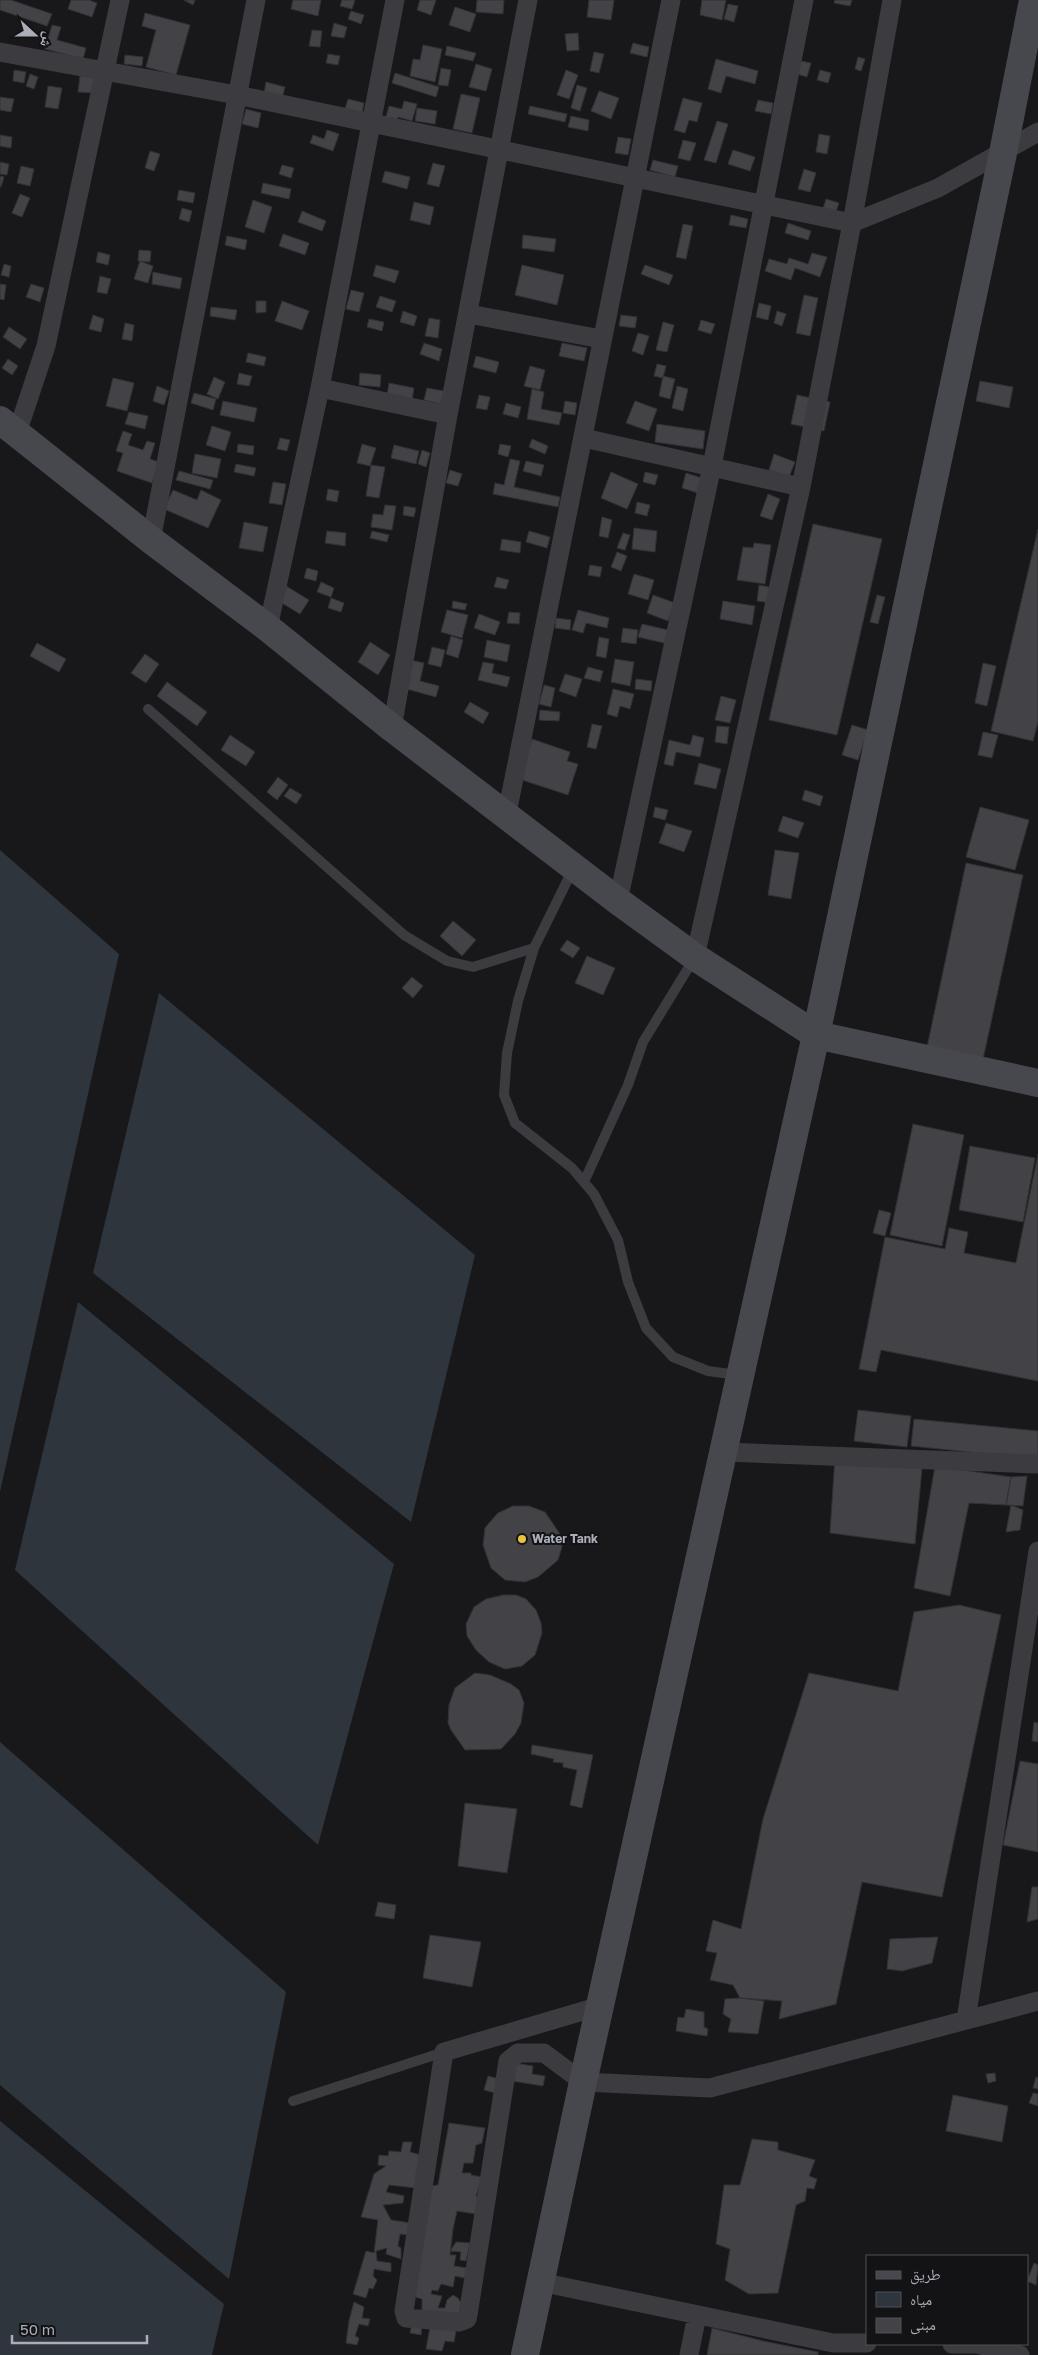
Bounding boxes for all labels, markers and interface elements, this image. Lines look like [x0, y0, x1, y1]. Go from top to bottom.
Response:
north arrow [10, 10, 60, 60]
text: ش [36, 29, 58, 50]
place label: Water Tank [532, 1531, 598, 1546]
marker: Water Tank [516, 1533, 528, 1545]
legend [866, 2255, 1028, 2345]
text: طريق [910, 2265, 941, 2285]
text: مياه [910, 2290, 932, 2308]
scale bar [12, 2312, 148, 2344]
text: مبنى [910, 2315, 936, 2335]
text: 50 m [20, 2320, 55, 2338]

